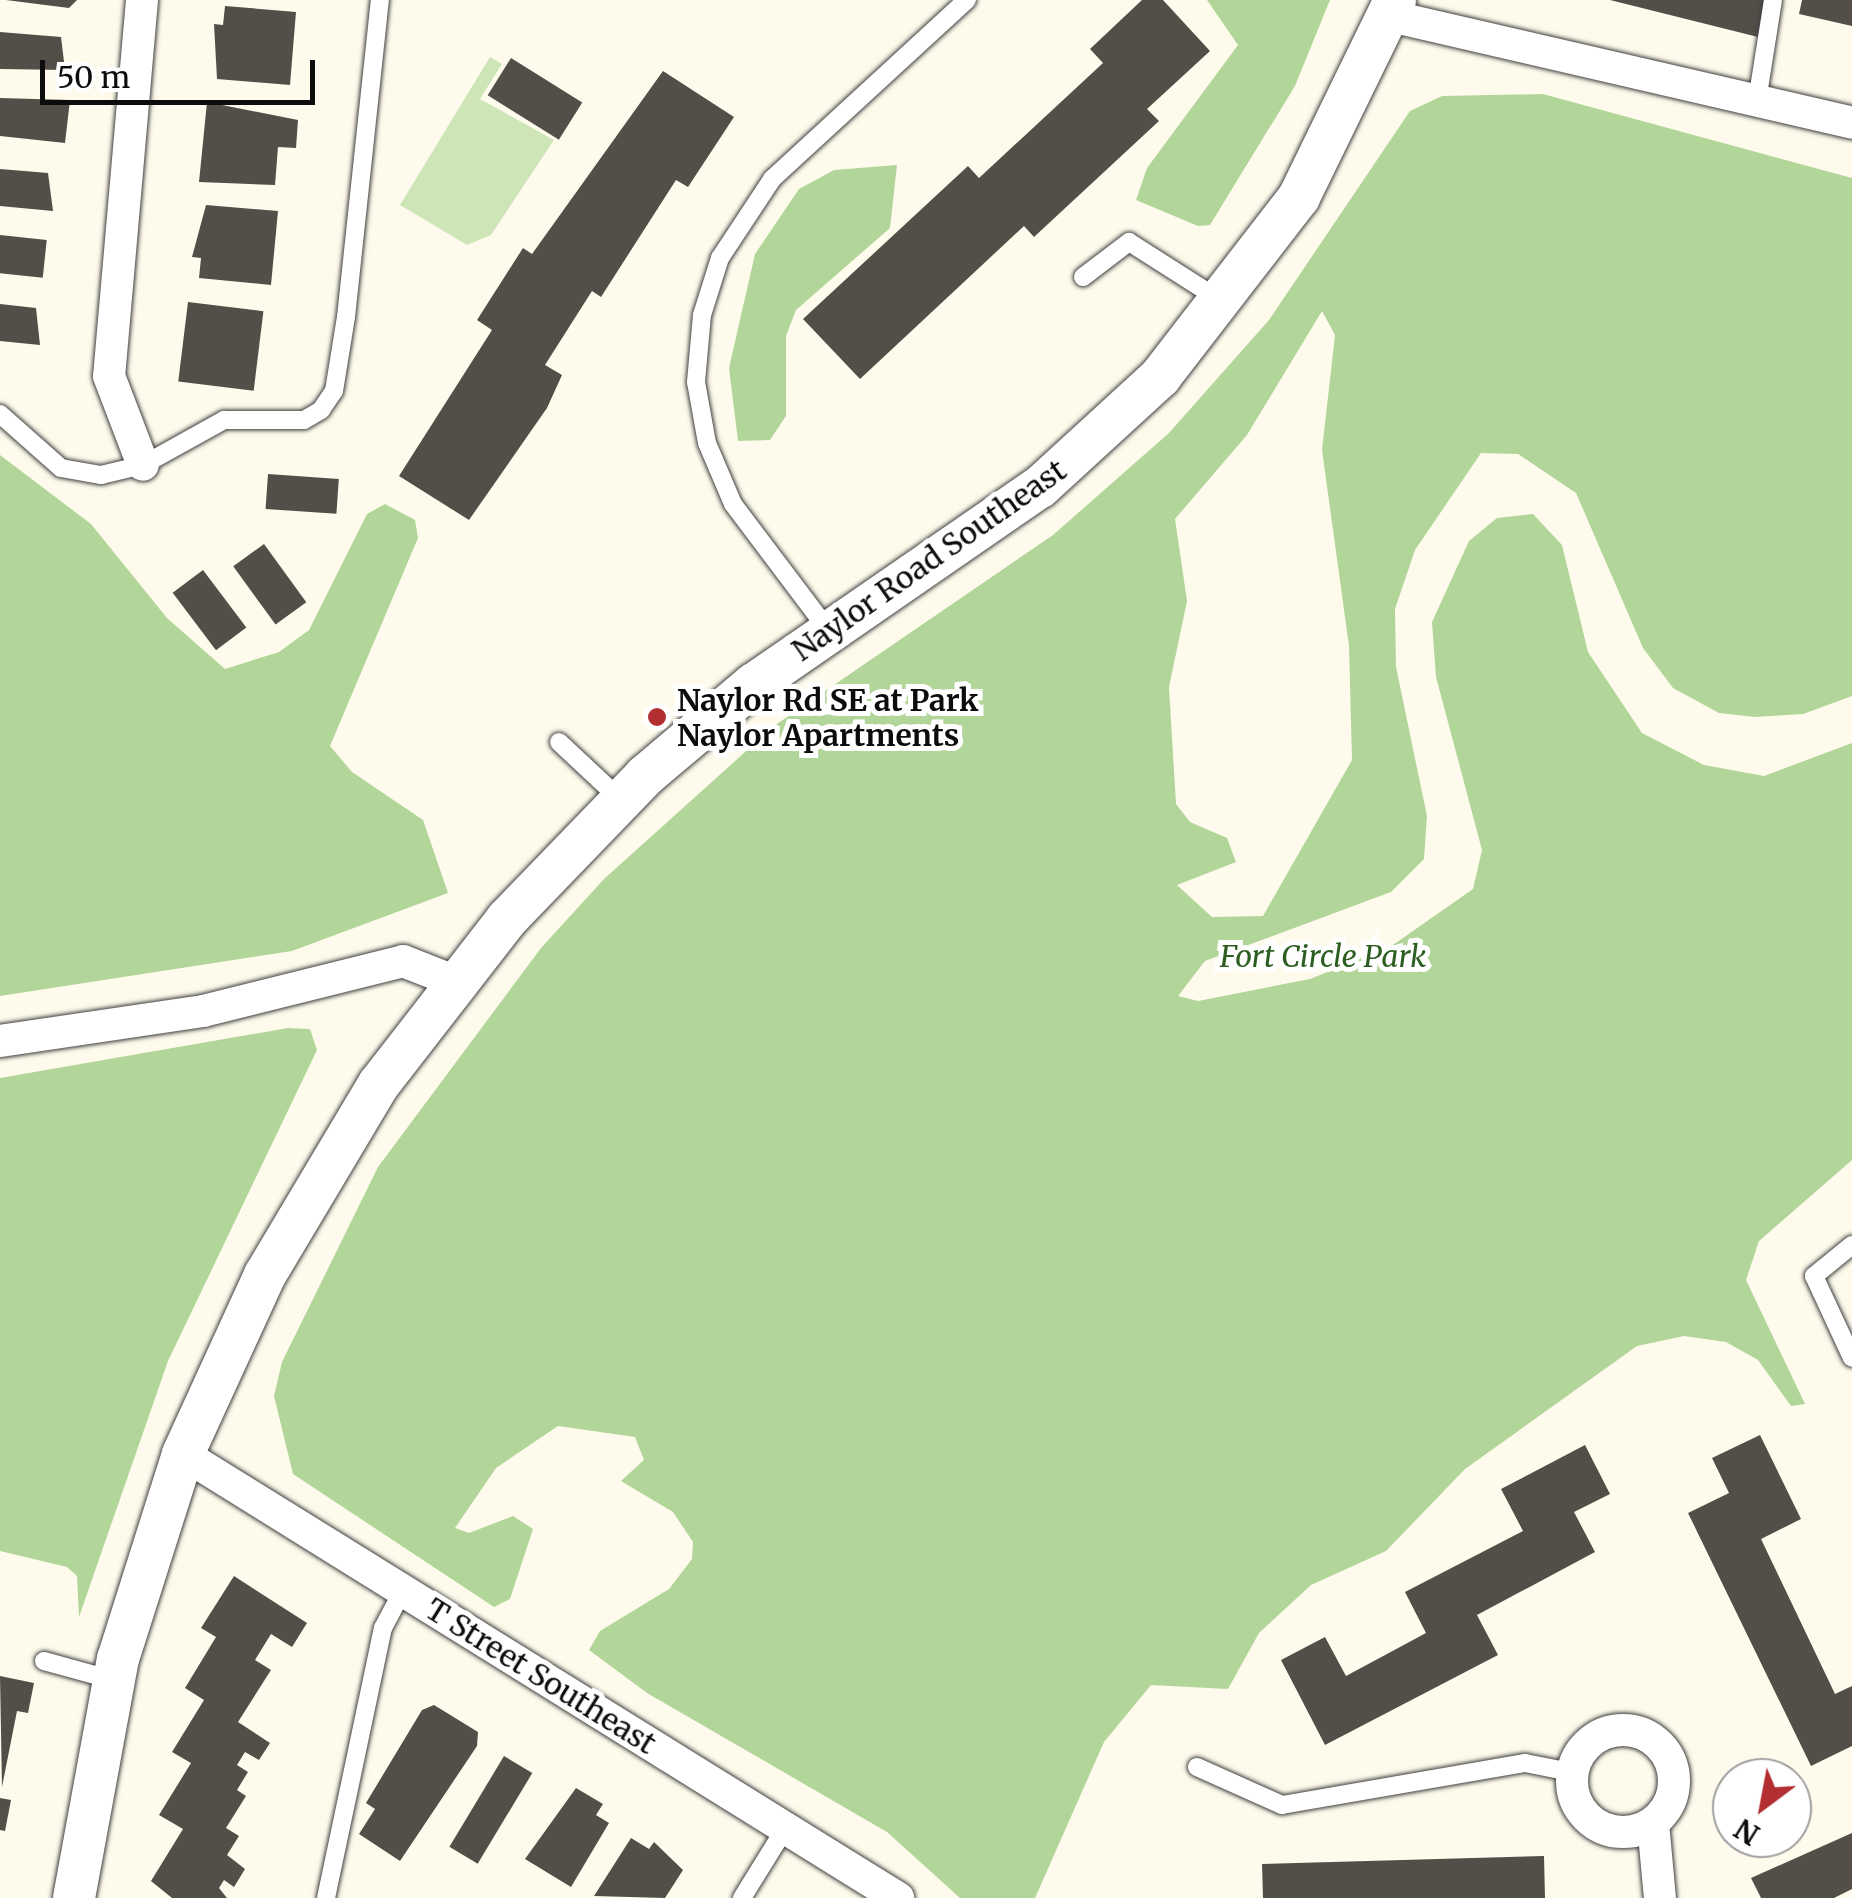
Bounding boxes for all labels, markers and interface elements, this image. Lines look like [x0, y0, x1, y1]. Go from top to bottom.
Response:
scale bar [45, 40, 320, 102]
text: 50 m [57, 58, 130, 96]
street label: Naylor Road Southeast [785, 452, 1073, 668]
place label: Naylor Rd SE at Park Naylor Apartments [677, 682, 978, 752]
marker: Naylor Rd SE at Park Naylor Apartments [646, 706, 668, 728]
park label: Fort Circle Park [1220, 938, 1426, 974]
street label: T Street Southeast [419, 1591, 663, 1761]
north arrow [1712, 1758, 1812, 1858]
text: N [1728, 1811, 1766, 1853]

